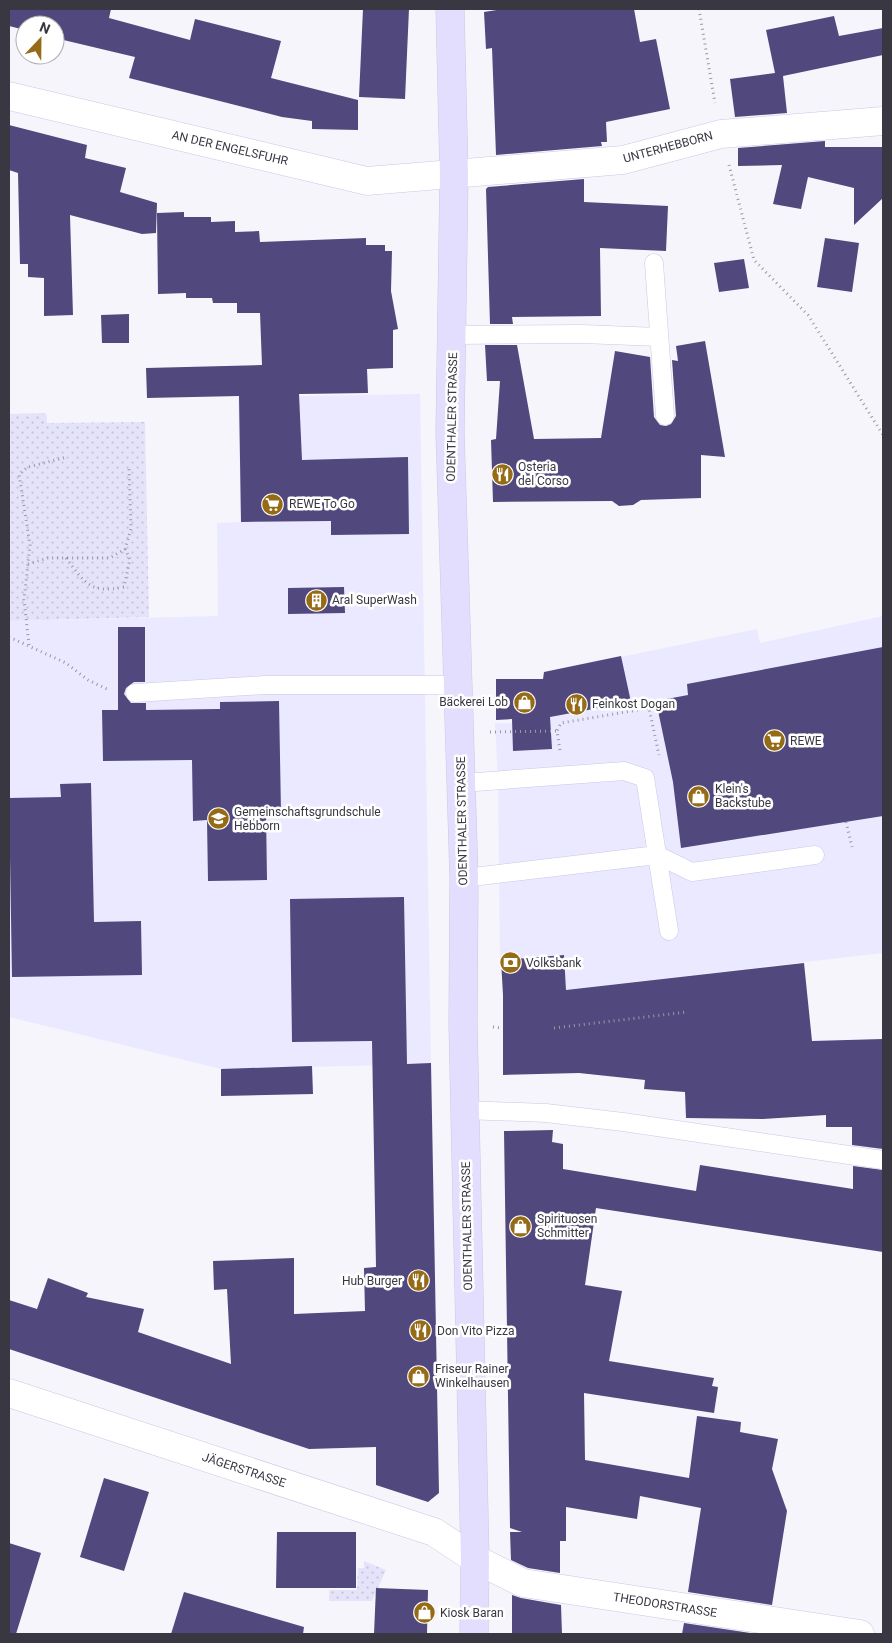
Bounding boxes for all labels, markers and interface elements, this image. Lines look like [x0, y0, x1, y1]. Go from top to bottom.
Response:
north arrow [15, 15, 65, 65]
text: N [37, 19, 52, 37]
street label: AN DER ENGELSFUHR [171, 128, 290, 168]
street label: UNTERHEBBORN [622, 128, 714, 166]
street label: ODENTHALER STRASSE [444, 352, 460, 482]
place label: Osteria del Corso [518, 460, 569, 488]
restaurant icon: Osteria del Corso [490, 462, 514, 486]
supermarket icon: REWE To Go [261, 492, 285, 516]
place label: REWE To Go [289, 497, 355, 511]
building icon: Aral SuperWash [304, 588, 328, 612]
place label: Aral SuperWash [332, 593, 417, 607]
shop icon: Bäckerei Lob [512, 690, 536, 714]
restaurant icon: Feinkost Dogan [564, 692, 588, 716]
place label: Bäckerei Lob [439, 695, 508, 709]
place label: Feinkost Dogan [592, 697, 675, 711]
supermarket icon: REWE [762, 729, 786, 753]
place label: REWE [790, 734, 822, 748]
street label: ODENTHALER STRASSE [454, 756, 470, 886]
place label: Klein's Backstube [715, 782, 771, 810]
shop icon: Klein's Backstube [687, 784, 711, 808]
place label: Gemeinschaftsgrundschule Hebborn [234, 805, 381, 833]
school or university icon: Gemeinschaftsgrundschule Hebborn [206, 807, 230, 831]
bank icon: Volksbank [498, 951, 522, 975]
place label: Volksbank [526, 956, 582, 970]
street label: ODENTHALER STRASSE [459, 1161, 475, 1291]
place label: Spirituosen Schmitter [537, 1212, 597, 1240]
shop icon: Spirituosen Schmitter [509, 1214, 533, 1238]
restaurant icon: Hub Burger [406, 1269, 430, 1293]
place label: Hub Burger [342, 1274, 402, 1288]
restaurant icon: Don Vito Pizza [409, 1319, 433, 1343]
place label: Don Vito Pizza [437, 1324, 514, 1338]
place label: Friseur Rainer Winkelhausen [435, 1362, 509, 1390]
shop icon: Friseur Rainer Winkelhausen [407, 1364, 431, 1388]
street label: JÄGERSTRASSE [200, 1449, 288, 1490]
street label: THEODORSTRASSE [612, 1590, 718, 1620]
shop icon: Kiosk Baran [412, 1601, 436, 1625]
place label: Kiosk Baran [440, 1606, 504, 1620]

